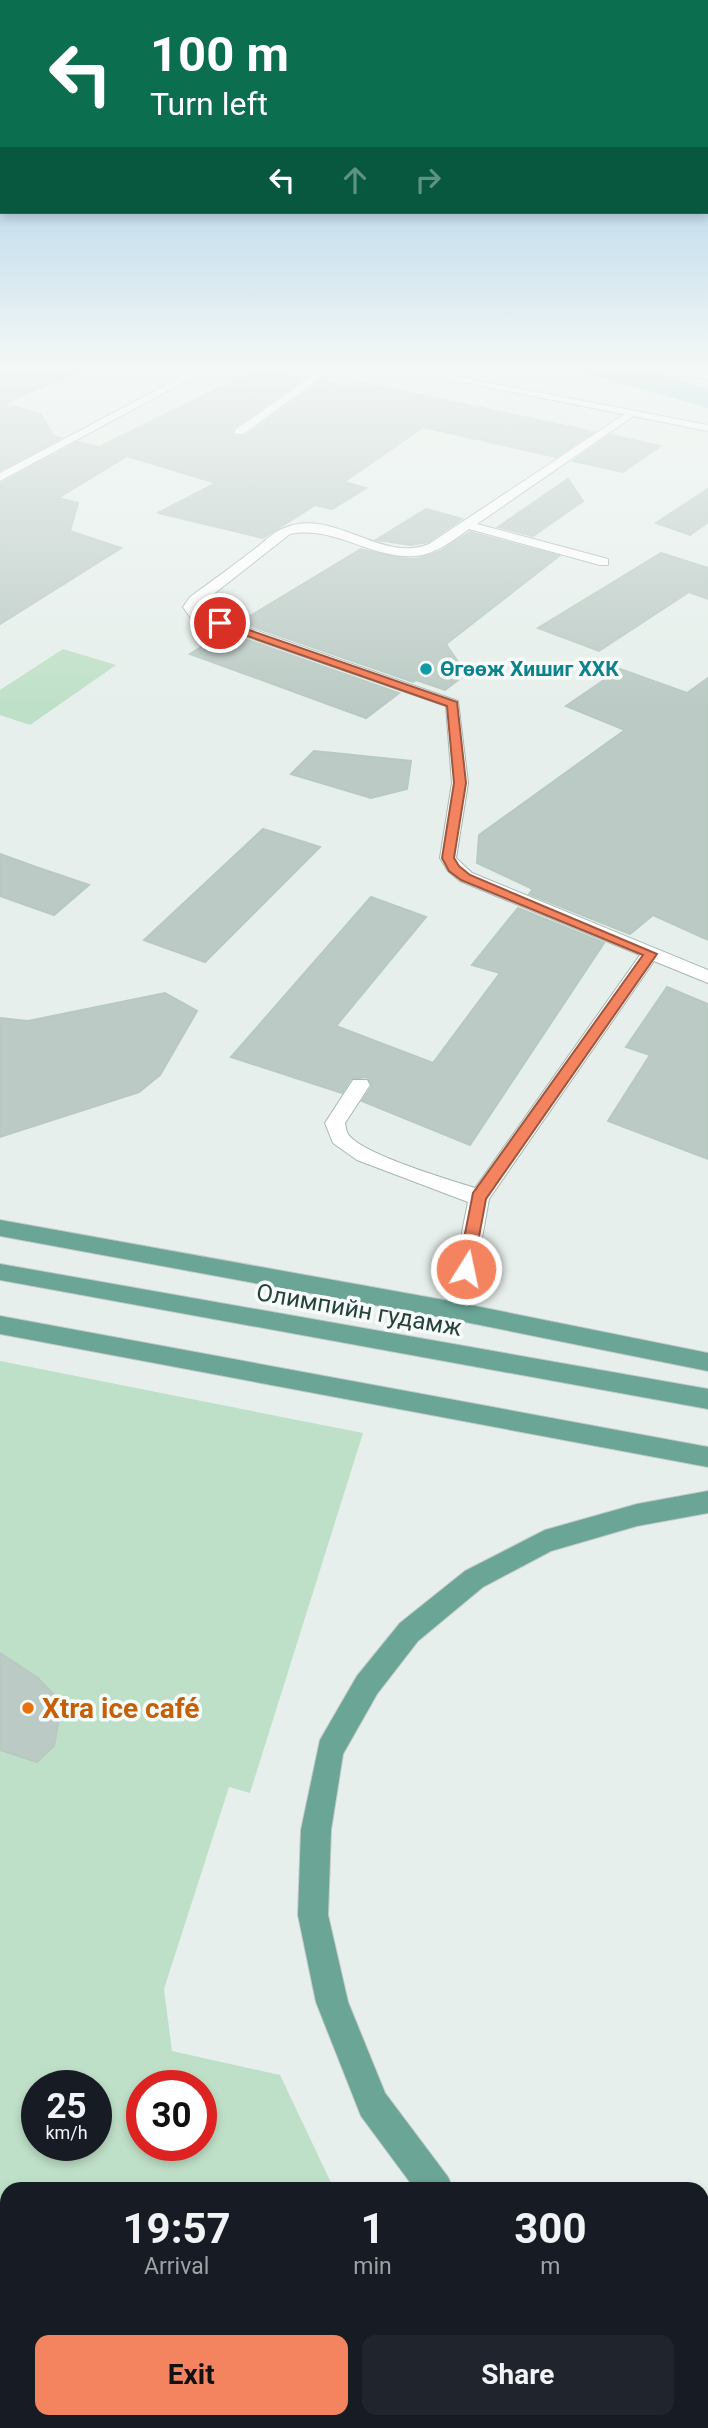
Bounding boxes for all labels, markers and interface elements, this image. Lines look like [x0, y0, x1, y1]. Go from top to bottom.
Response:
text: 100 m [150, 26, 289, 83]
icon: left [35, 28, 126, 119]
text: Turn left [150, 85, 268, 123]
icon: left [263, 161, 301, 199]
icon: ahead [336, 161, 374, 199]
icon: right [409, 161, 447, 199]
pin [190, 593, 250, 653]
icon: arrive [201, 604, 239, 642]
place label: Өгөөж Хишиг ХХК [440, 657, 619, 681]
marker: Өгөөж Хишиг ХХК [418, 661, 434, 677]
position arrow [429, 1232, 503, 1306]
street label: Олимпийн гудамж [254, 1278, 464, 1342]
place label: Xtra ice café [42, 1692, 199, 1725]
marker: Xtra ice café [20, 1700, 36, 1716]
speed limit sign: 30 [126, 2070, 217, 2161]
text: 25 [46, 2086, 87, 2127]
text: km/h [45, 2122, 88, 2143]
text: 19:57 [123, 2204, 231, 2253]
text: 1 [360, 2204, 385, 2253]
text: 300 [514, 2204, 587, 2253]
text: Arrival [144, 2253, 209, 2280]
text: min [353, 2253, 392, 2280]
text: m [540, 2253, 560, 2280]
button: Exit [35, 2335, 348, 2415]
button: Share [362, 2335, 674, 2415]

